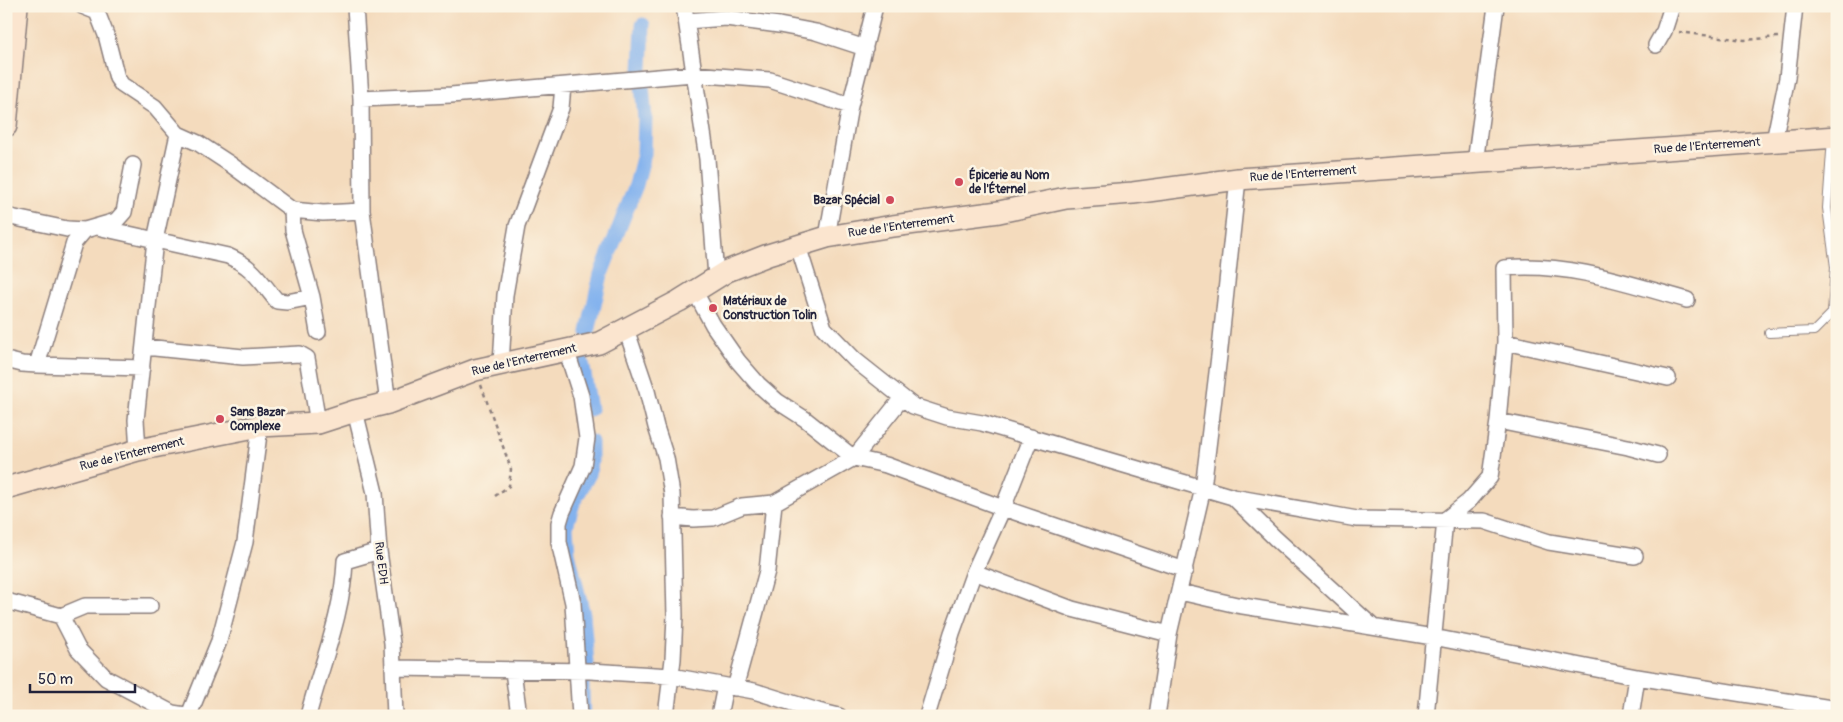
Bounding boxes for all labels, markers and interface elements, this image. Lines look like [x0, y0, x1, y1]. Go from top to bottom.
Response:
street label: Rue de l'Enterrement [1653, 135, 1761, 157]
street label: Rue de l'Enterrement [1249, 163, 1357, 185]
place label: Épicerie au Nom de l'Éternel [969, 167, 1050, 197]
marker: Épicerie au Nom de l'Éternel [953, 176, 965, 188]
place label: Bazar Spécial [813, 193, 880, 208]
marker: Bazar Spécial [884, 194, 896, 206]
street label: Rue de l'Enterrement [847, 211, 955, 241]
place label: Matériaux de Construction Tolin [723, 294, 817, 323]
marker: Matériaux de Construction Tolin [707, 302, 719, 314]
street label: Rue de l'Enterrement [470, 341, 578, 379]
place label: Sans Bazar Complexe [230, 405, 286, 434]
marker: Sans Bazar Complexe [214, 413, 226, 425]
street label: Rue de l'Enterrement [78, 434, 186, 474]
street label: Rue EDH [371, 541, 391, 586]
scale bar [30, 662, 135, 694]
text: 50 m [38, 670, 73, 689]

